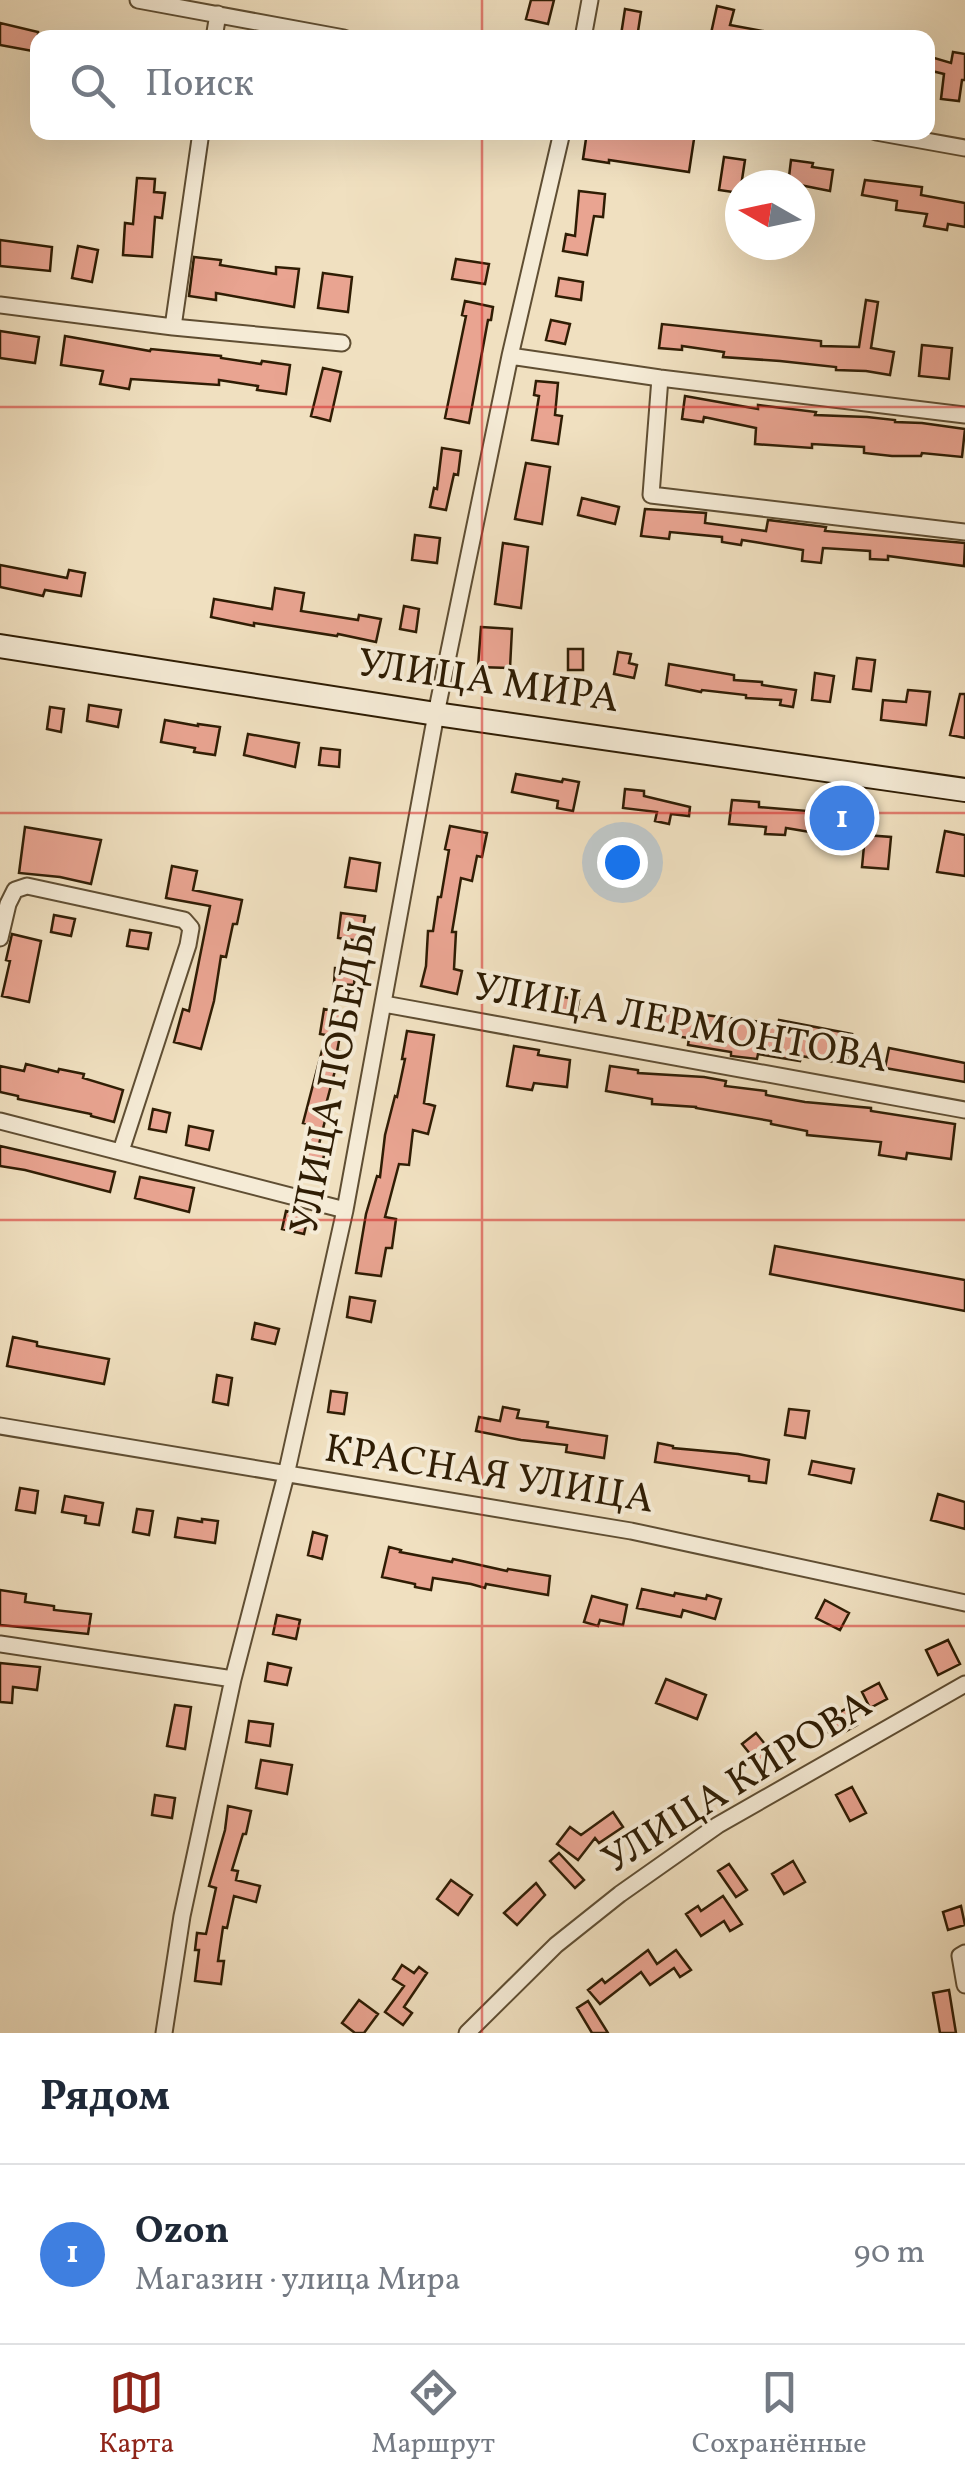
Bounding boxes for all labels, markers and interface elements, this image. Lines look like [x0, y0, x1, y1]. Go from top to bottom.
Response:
search box [30, 30, 935, 140]
icon: search [65, 58, 120, 113]
text: Поиск [145, 59, 254, 112]
north arrow [725, 170, 815, 260]
street label: УЛИЦА МИРА [354, 637, 622, 729]
pin: 1 [810, 780, 874, 856]
your location [597, 837, 648, 888]
street label: УЛИЦА ПОБЕДЫ [278, 917, 394, 1239]
street label: УЛИЦА ЛЕРМОНТОВА [468, 961, 892, 1089]
street label: КРАСНАЯ УЛИЦА [321, 1422, 657, 1530]
street label: УЛИЦА КИРОВА [593, 1679, 883, 1889]
text: Рядом [40, 2069, 170, 2128]
text: Ozon [135, 2206, 229, 2259]
text: 1 [66, 2232, 79, 2276]
text: 90 m [854, 2232, 925, 2276]
text: Магазин · улица Мира [135, 2259, 461, 2303]
tab: Карта [98, 2365, 174, 2464]
tab: Маршрут [371, 2365, 495, 2464]
tab: Сохранённые [692, 2365, 867, 2464]

